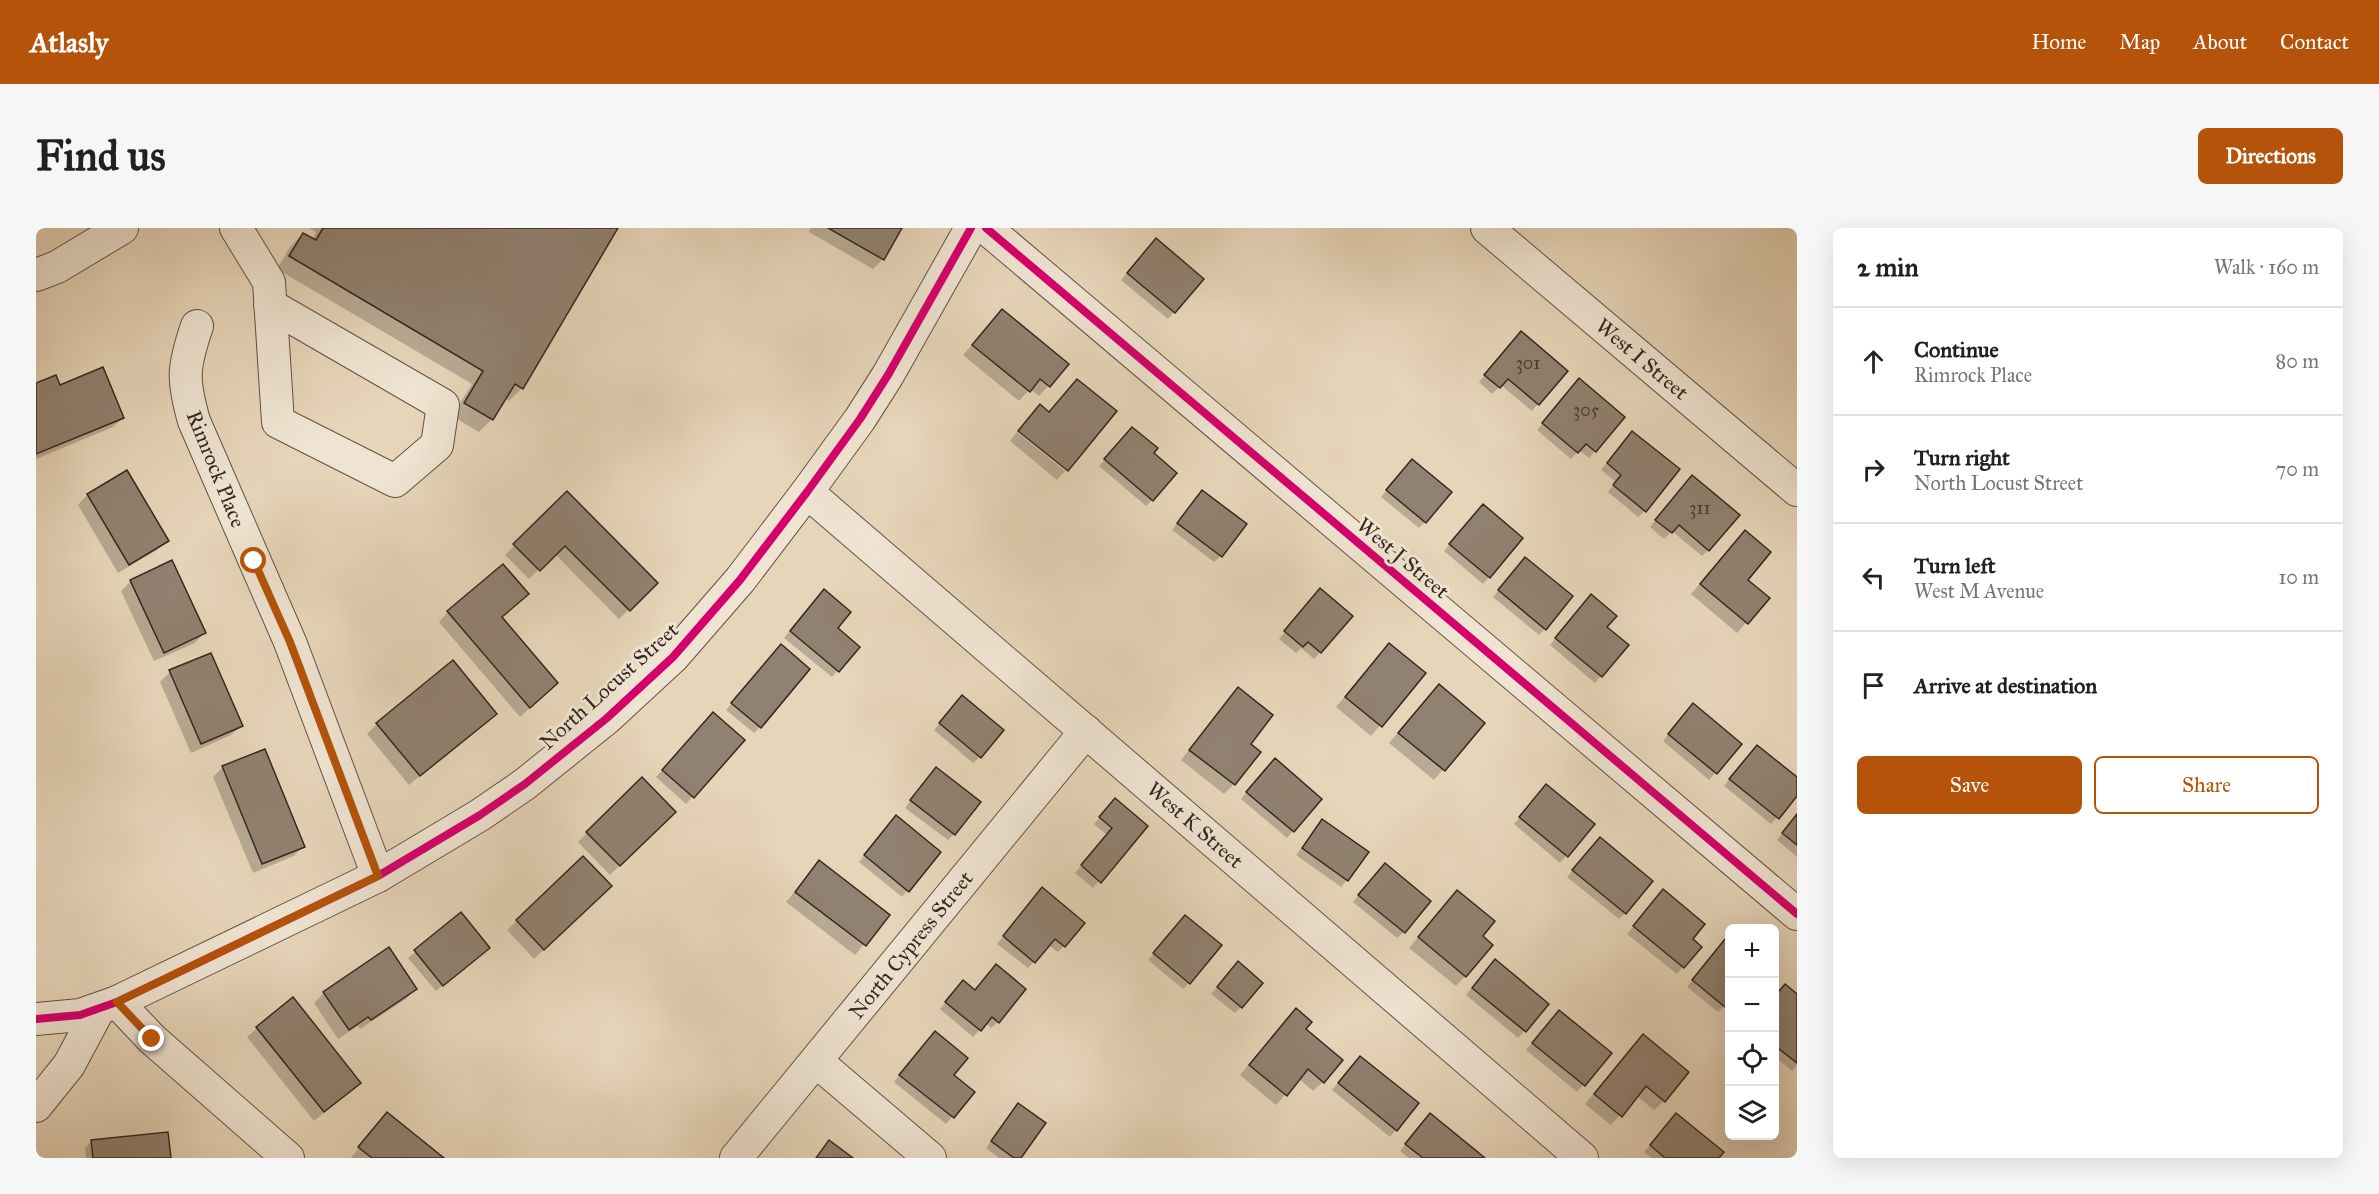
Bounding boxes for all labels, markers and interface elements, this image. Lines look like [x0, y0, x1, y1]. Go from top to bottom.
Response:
text: Atlasly [30, 25, 108, 60]
text: Home [2031, 29, 2086, 55]
text: Map [2119, 29, 2160, 55]
text: About [2193, 29, 2247, 55]
text: Contact [2280, 29, 2349, 55]
button: Directions [2198, 128, 2343, 184]
text: Find us [36, 130, 166, 182]
text: 2 min [1857, 251, 1918, 283]
text: Walk · 160 m [2214, 255, 2319, 279]
street label: West I Street [1590, 313, 1694, 406]
text: Continue [1914, 336, 1999, 363]
icon: ahead [1857, 345, 1890, 378]
text: 80 m [2276, 349, 2319, 373]
house number: 301 [1516, 352, 1540, 374]
text: Rimrock Place [1914, 363, 2032, 387]
house number: 305 [1573, 399, 1600, 421]
street label: Rimrock Place [181, 407, 251, 532]
text: Turn right [1914, 444, 2010, 471]
icon: right [1857, 453, 1890, 486]
text: 70 m [2276, 457, 2319, 481]
text: North Locust Street [1914, 471, 2083, 495]
house number: 311 [1689, 497, 1711, 519]
street label: West J Street [1351, 512, 1455, 605]
route start [240, 547, 266, 573]
text: Turn left [1914, 552, 1996, 579]
icon: left [1857, 561, 1890, 594]
text: 10 m [2278, 565, 2319, 589]
text: West M Avenue [1914, 579, 2044, 603]
street label: North Locust Street [534, 617, 684, 755]
icon: arrive [1857, 669, 1890, 702]
text: Arrive at destination [1914, 672, 2097, 699]
button: Save [1857, 756, 2082, 814]
button: Share [2094, 756, 2319, 814]
street label: West K Street [1142, 776, 1249, 874]
street label: North Cypress Street [843, 865, 979, 1024]
map controls [1725, 924, 1779, 1140]
button: + [1725, 924, 1779, 978]
button: − [1725, 978, 1779, 1032]
route end [138, 1025, 164, 1051]
button: locate [1725, 1032, 1779, 1086]
button: layers [1725, 1086, 1779, 1140]

